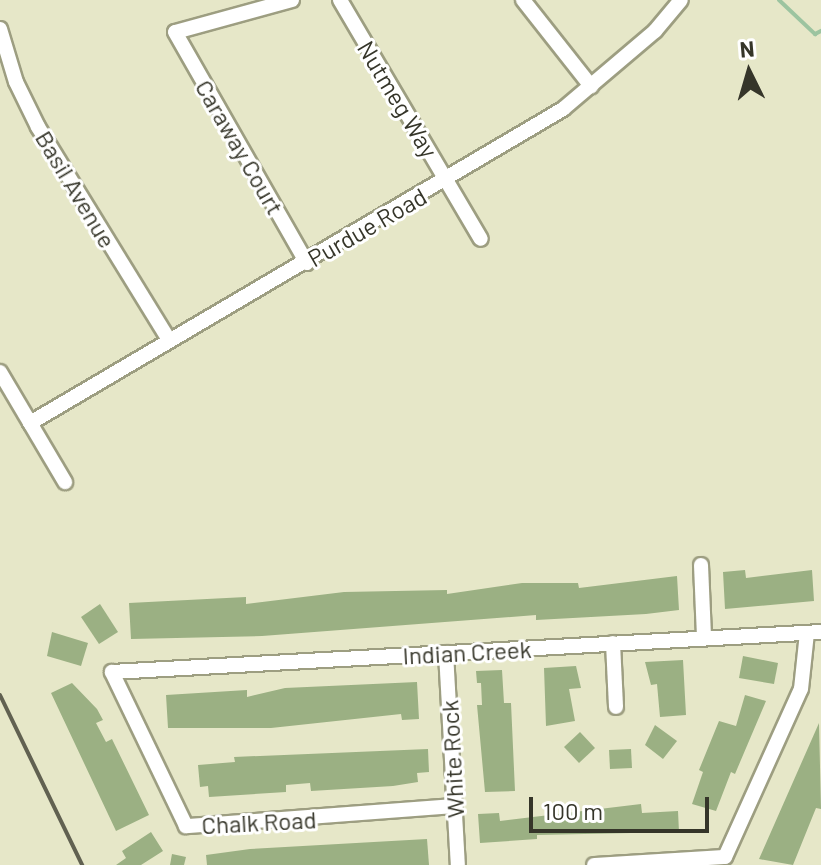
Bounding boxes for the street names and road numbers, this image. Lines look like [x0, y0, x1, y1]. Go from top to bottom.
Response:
street label: Nutmeg Way [352, 35, 444, 163]
street label: Caraway Court [190, 75, 290, 219]
street label: Basil Avenue [30, 125, 122, 253]
street label: Purdue Road [303, 181, 431, 273]
street label: Indian Creek [402, 634, 532, 670]
street label: White Rock [435, 699, 469, 819]
street label: Chalk Road [201, 805, 317, 839]

